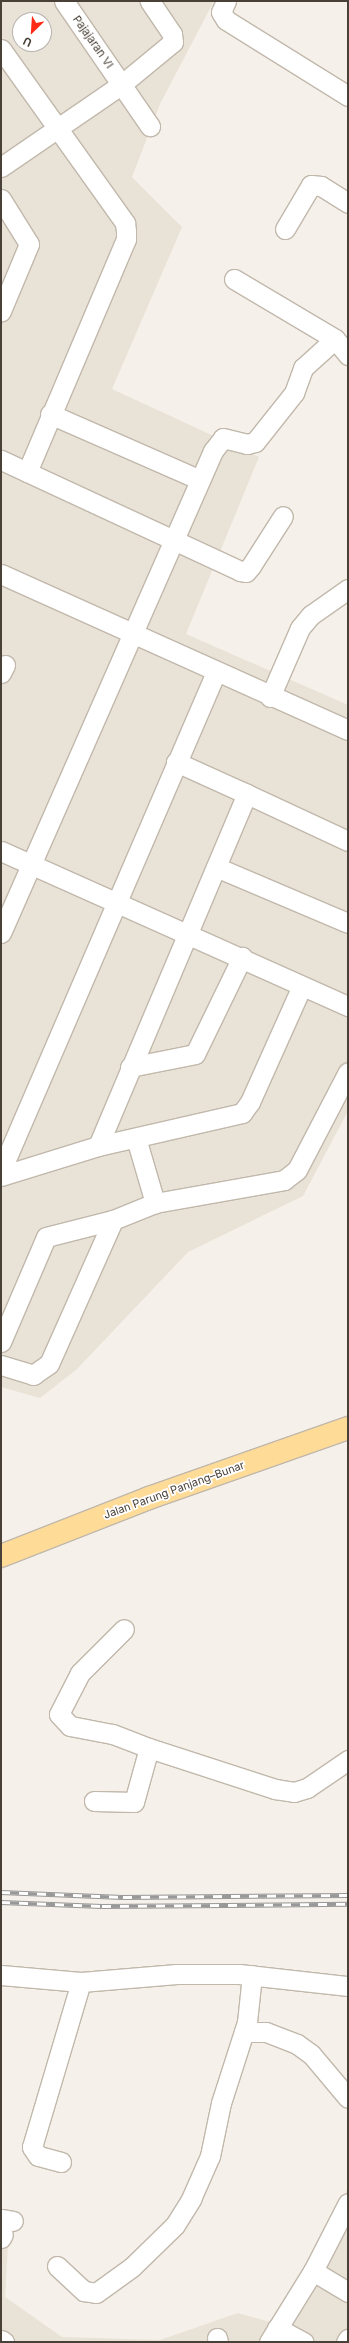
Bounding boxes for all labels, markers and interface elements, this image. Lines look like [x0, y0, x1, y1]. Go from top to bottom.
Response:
north arrow [12, 12, 52, 52]
street label: Pajajaran VI [70, 13, 116, 71]
text: U [21, 34, 34, 50]
street label: Jalan Parung Panjang–Bunar [102, 1458, 246, 1522]

